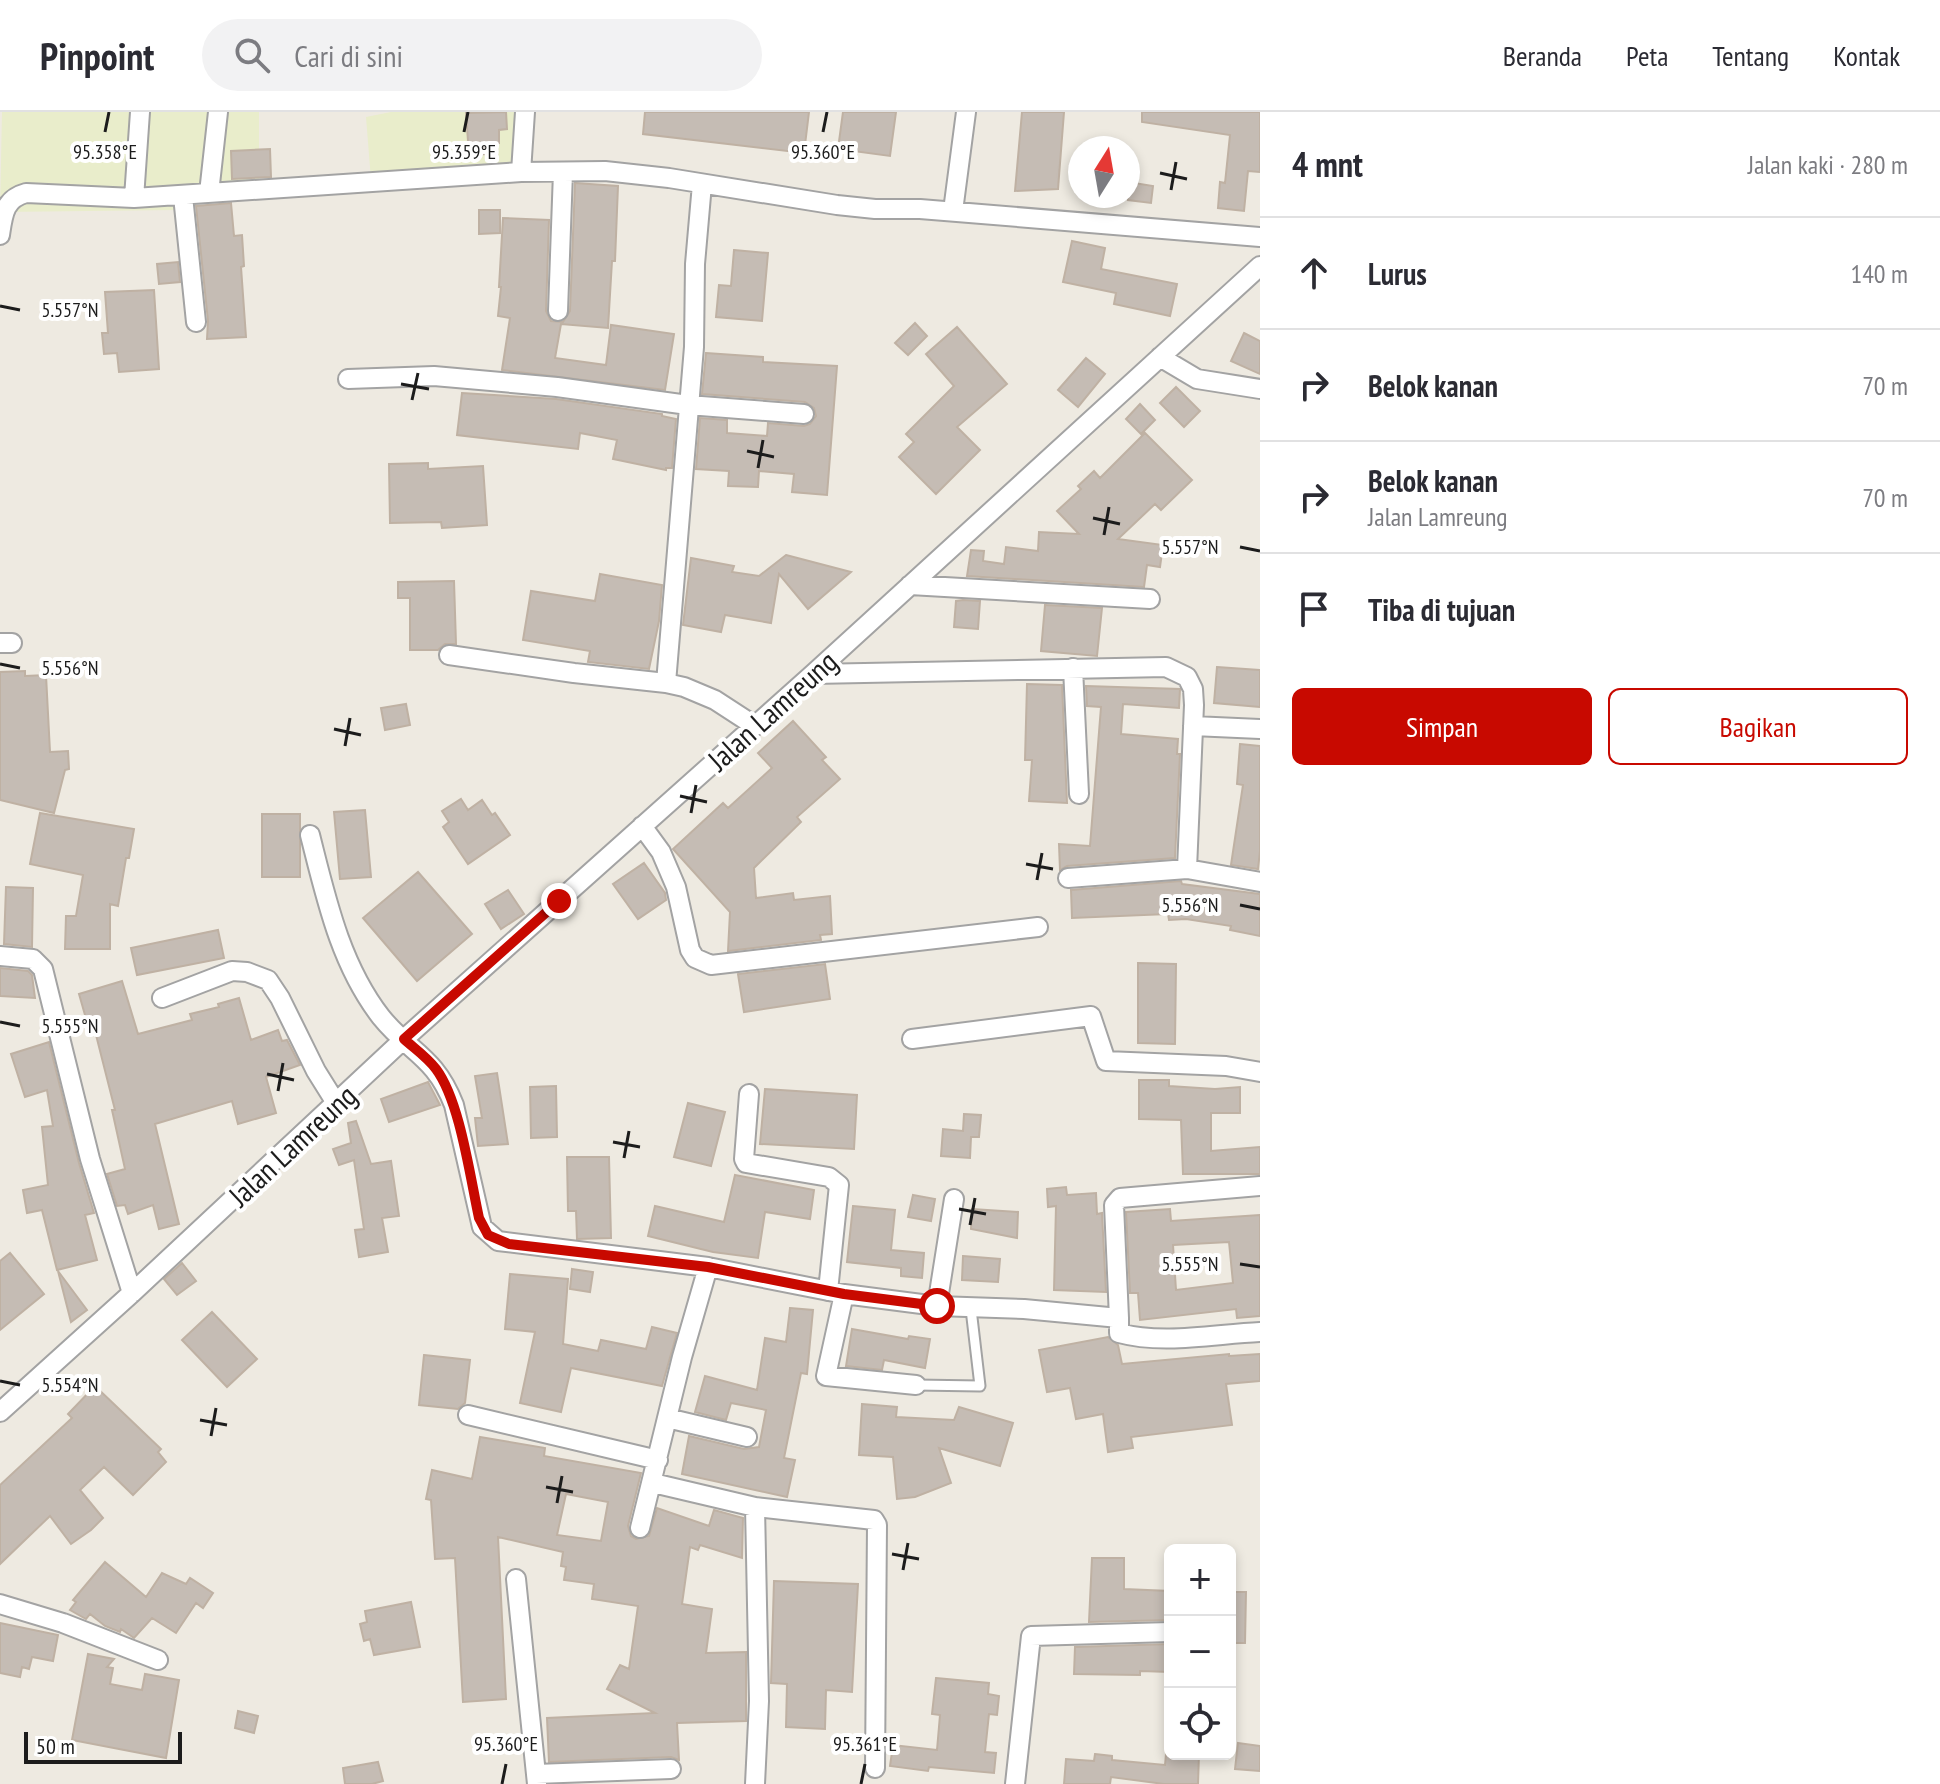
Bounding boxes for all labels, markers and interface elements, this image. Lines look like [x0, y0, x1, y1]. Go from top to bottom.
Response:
search box [202, 19, 762, 91]
text: Pinpoint [40, 31, 154, 80]
icon: search [230, 33, 274, 77]
text: Cari di sini [294, 36, 403, 75]
text: Beranda [1503, 37, 1582, 74]
text: Peta [1626, 37, 1668, 74]
text: Tentang [1712, 37, 1789, 74]
text: Kontak [1833, 37, 1900, 74]
north arrow [1068, 136, 1140, 208]
text: 95.358°E [73, 139, 137, 165]
text: 95.359°E [432, 139, 496, 165]
text: 95.360°E [791, 139, 855, 165]
text: 4 mnt [1292, 142, 1363, 186]
text: Jalan kaki · 280 m [1748, 148, 1908, 181]
icon: ahead [1292, 251, 1336, 295]
text: Lurus [1368, 254, 1427, 293]
text: 140 m [1850, 257, 1908, 290]
text: 5.557°N [41, 297, 99, 323]
icon: right [1292, 363, 1336, 407]
text: Belok kanan [1368, 366, 1498, 405]
text: 70 m [1862, 369, 1908, 402]
text: Belok kanan [1368, 461, 1498, 500]
icon: right [1292, 475, 1336, 519]
text: 70 m [1862, 481, 1908, 514]
text: Jalan Lamreung [1368, 500, 1508, 533]
text: 5.557°N [1161, 534, 1219, 560]
icon: arrive [1292, 587, 1336, 631]
text: Tiba di tujuan [1368, 590, 1515, 629]
street label: Jalan Lamreung [698, 642, 845, 779]
text: 5.556°N [41, 655, 99, 681]
button: Simpan [1292, 688, 1592, 765]
button: Bagikan [1608, 688, 1908, 765]
route end [541, 883, 577, 919]
text: 5.556°N [1161, 892, 1219, 918]
text: 5.555°N [41, 1013, 99, 1039]
street label: Jalan Lamreung [219, 1076, 364, 1215]
text: 5.555°N [1161, 1251, 1219, 1277]
route start [919, 1288, 955, 1324]
text: 5.554°N [41, 1372, 99, 1398]
map controls [1164, 1544, 1236, 1760]
button: + [1164, 1544, 1236, 1616]
button: − [1164, 1616, 1236, 1688]
button: locate [1164, 1688, 1236, 1760]
scale bar [24, 1728, 182, 1764]
text: 95.360°E [474, 1731, 538, 1757]
text: 95.361°E [833, 1731, 897, 1757]
text: 50 m [36, 1732, 75, 1760]

